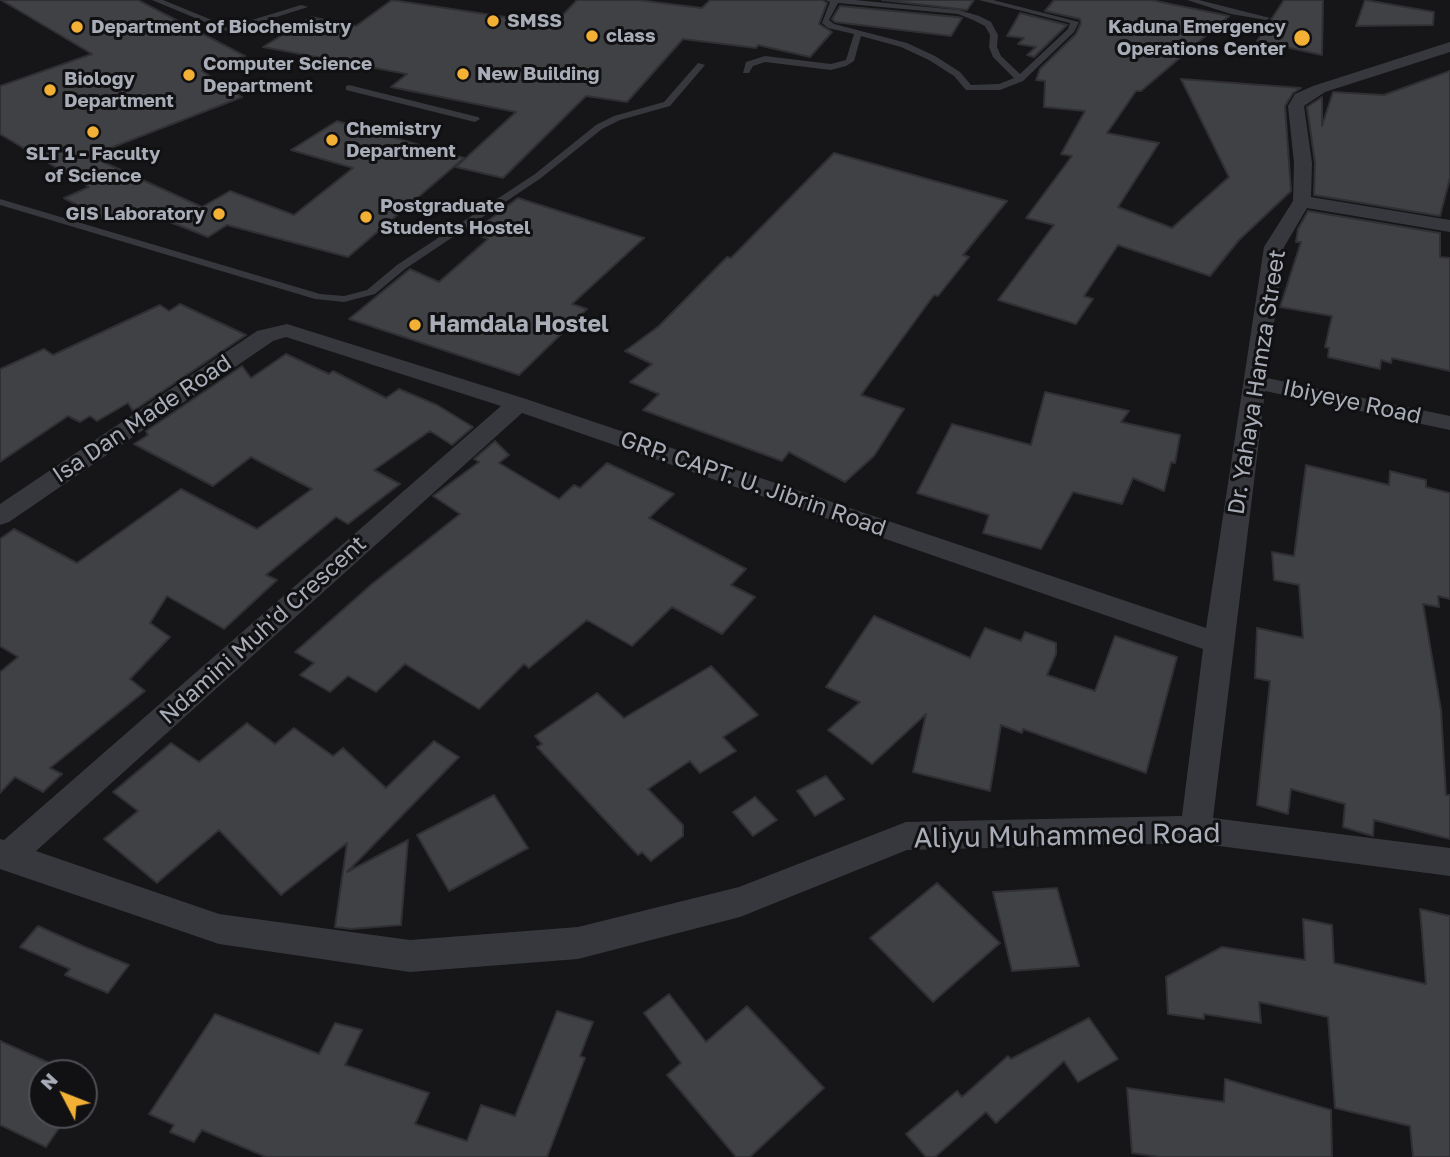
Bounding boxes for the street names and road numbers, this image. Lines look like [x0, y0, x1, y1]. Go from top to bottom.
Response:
street label: Dr. Yahaya Hamza Street [1222, 248, 1292, 516]
street label: Isa Dan Made Road [47, 349, 237, 489]
street label: Ibiyeye Road [1280, 374, 1424, 430]
street label: GRP. CAPT. U. Jibrin Road [617, 426, 889, 542]
street label: Ndamini Muh'd Crescent [154, 530, 372, 730]
street label: Aliyu Muhammed Road [913, 817, 1221, 855]

